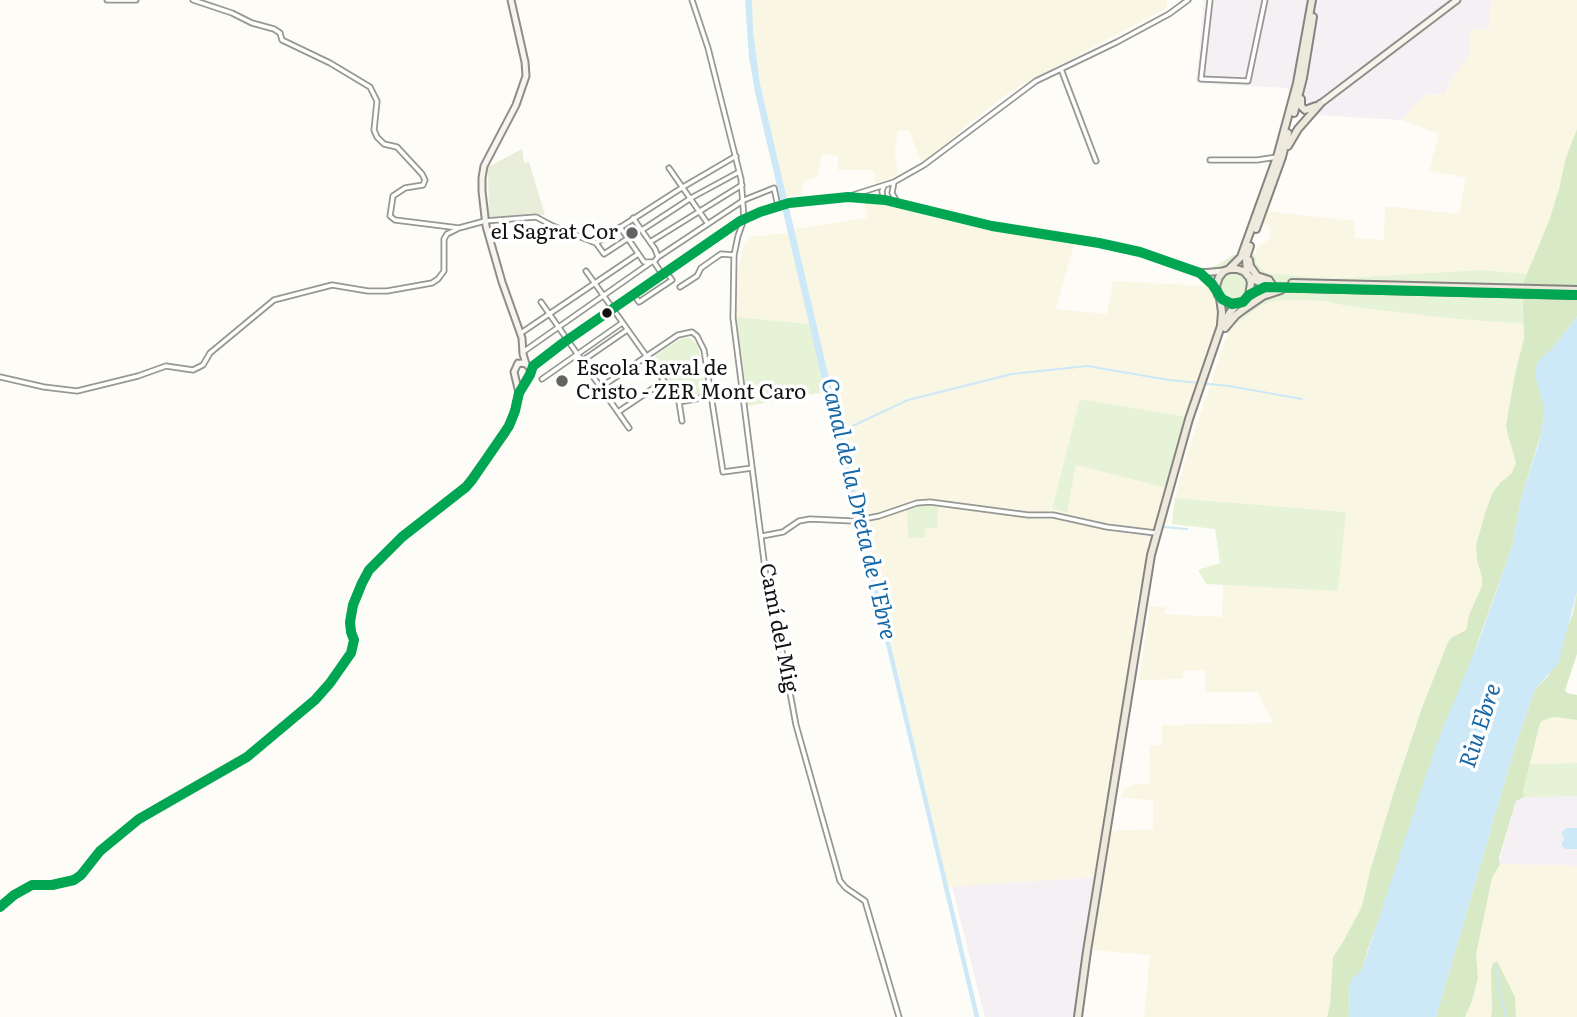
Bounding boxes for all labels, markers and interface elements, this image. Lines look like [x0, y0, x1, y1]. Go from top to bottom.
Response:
place label: el Sagrat Cor [491, 220, 618, 246]
marker: el Sagrat Cor [624, 225, 640, 241]
unlabelled marker [600, 306, 614, 320]
place label: Escola Raval de Cristo - ZER Mont Caro [576, 356, 806, 406]
marker: Escola Raval de Cristo - ZER Mont Caro [554, 373, 570, 389]
water label: Canal de la Dreta de l'Ebre [814, 376, 902, 642]
street label: Camí del Mig [753, 561, 803, 695]
water label: Riu Ebre [1454, 680, 1508, 772]

